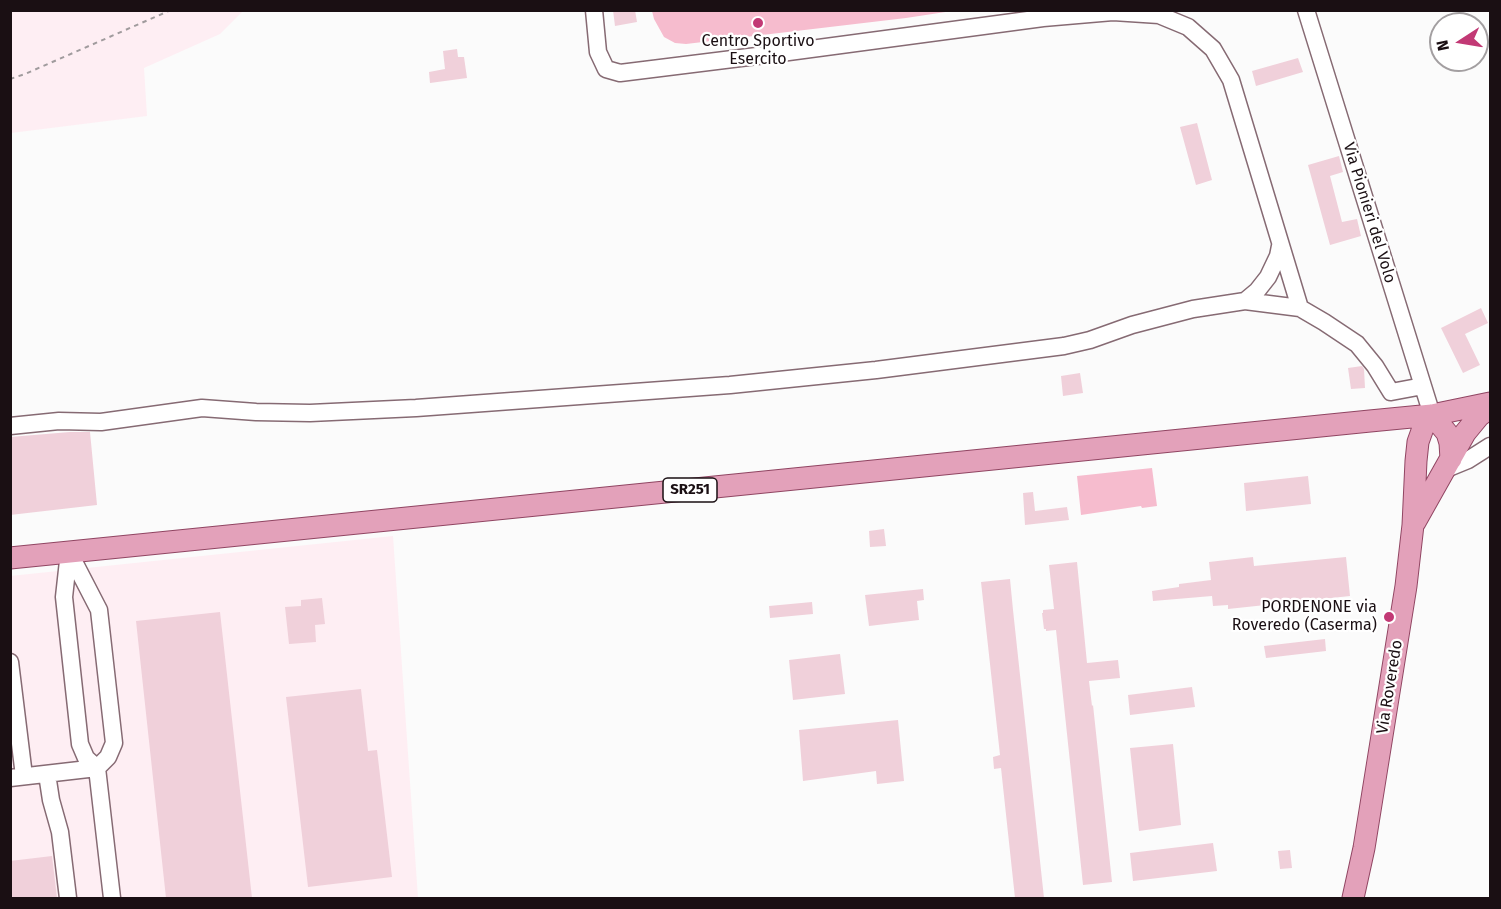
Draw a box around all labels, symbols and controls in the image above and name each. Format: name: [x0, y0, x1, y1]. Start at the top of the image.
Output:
north arrow: [1429, 12, 1489, 72]
marker: Centro Sportivo Esercito: [751, 16, 765, 30]
place label: Centro Sportivo Esercito: [702, 32, 814, 70]
text: N: [1432, 38, 1453, 53]
street label: Via Pionieri del Volo: [1338, 140, 1400, 286]
road number: SR251: [663, 478, 717, 502]
place label: PORDENONE via Roveredo (Caserma): [1232, 598, 1377, 636]
marker: PORDENONE via Roveredo (Caserma): [1382, 610, 1396, 624]
street label: Via Roveredo: [1373, 639, 1407, 735]

